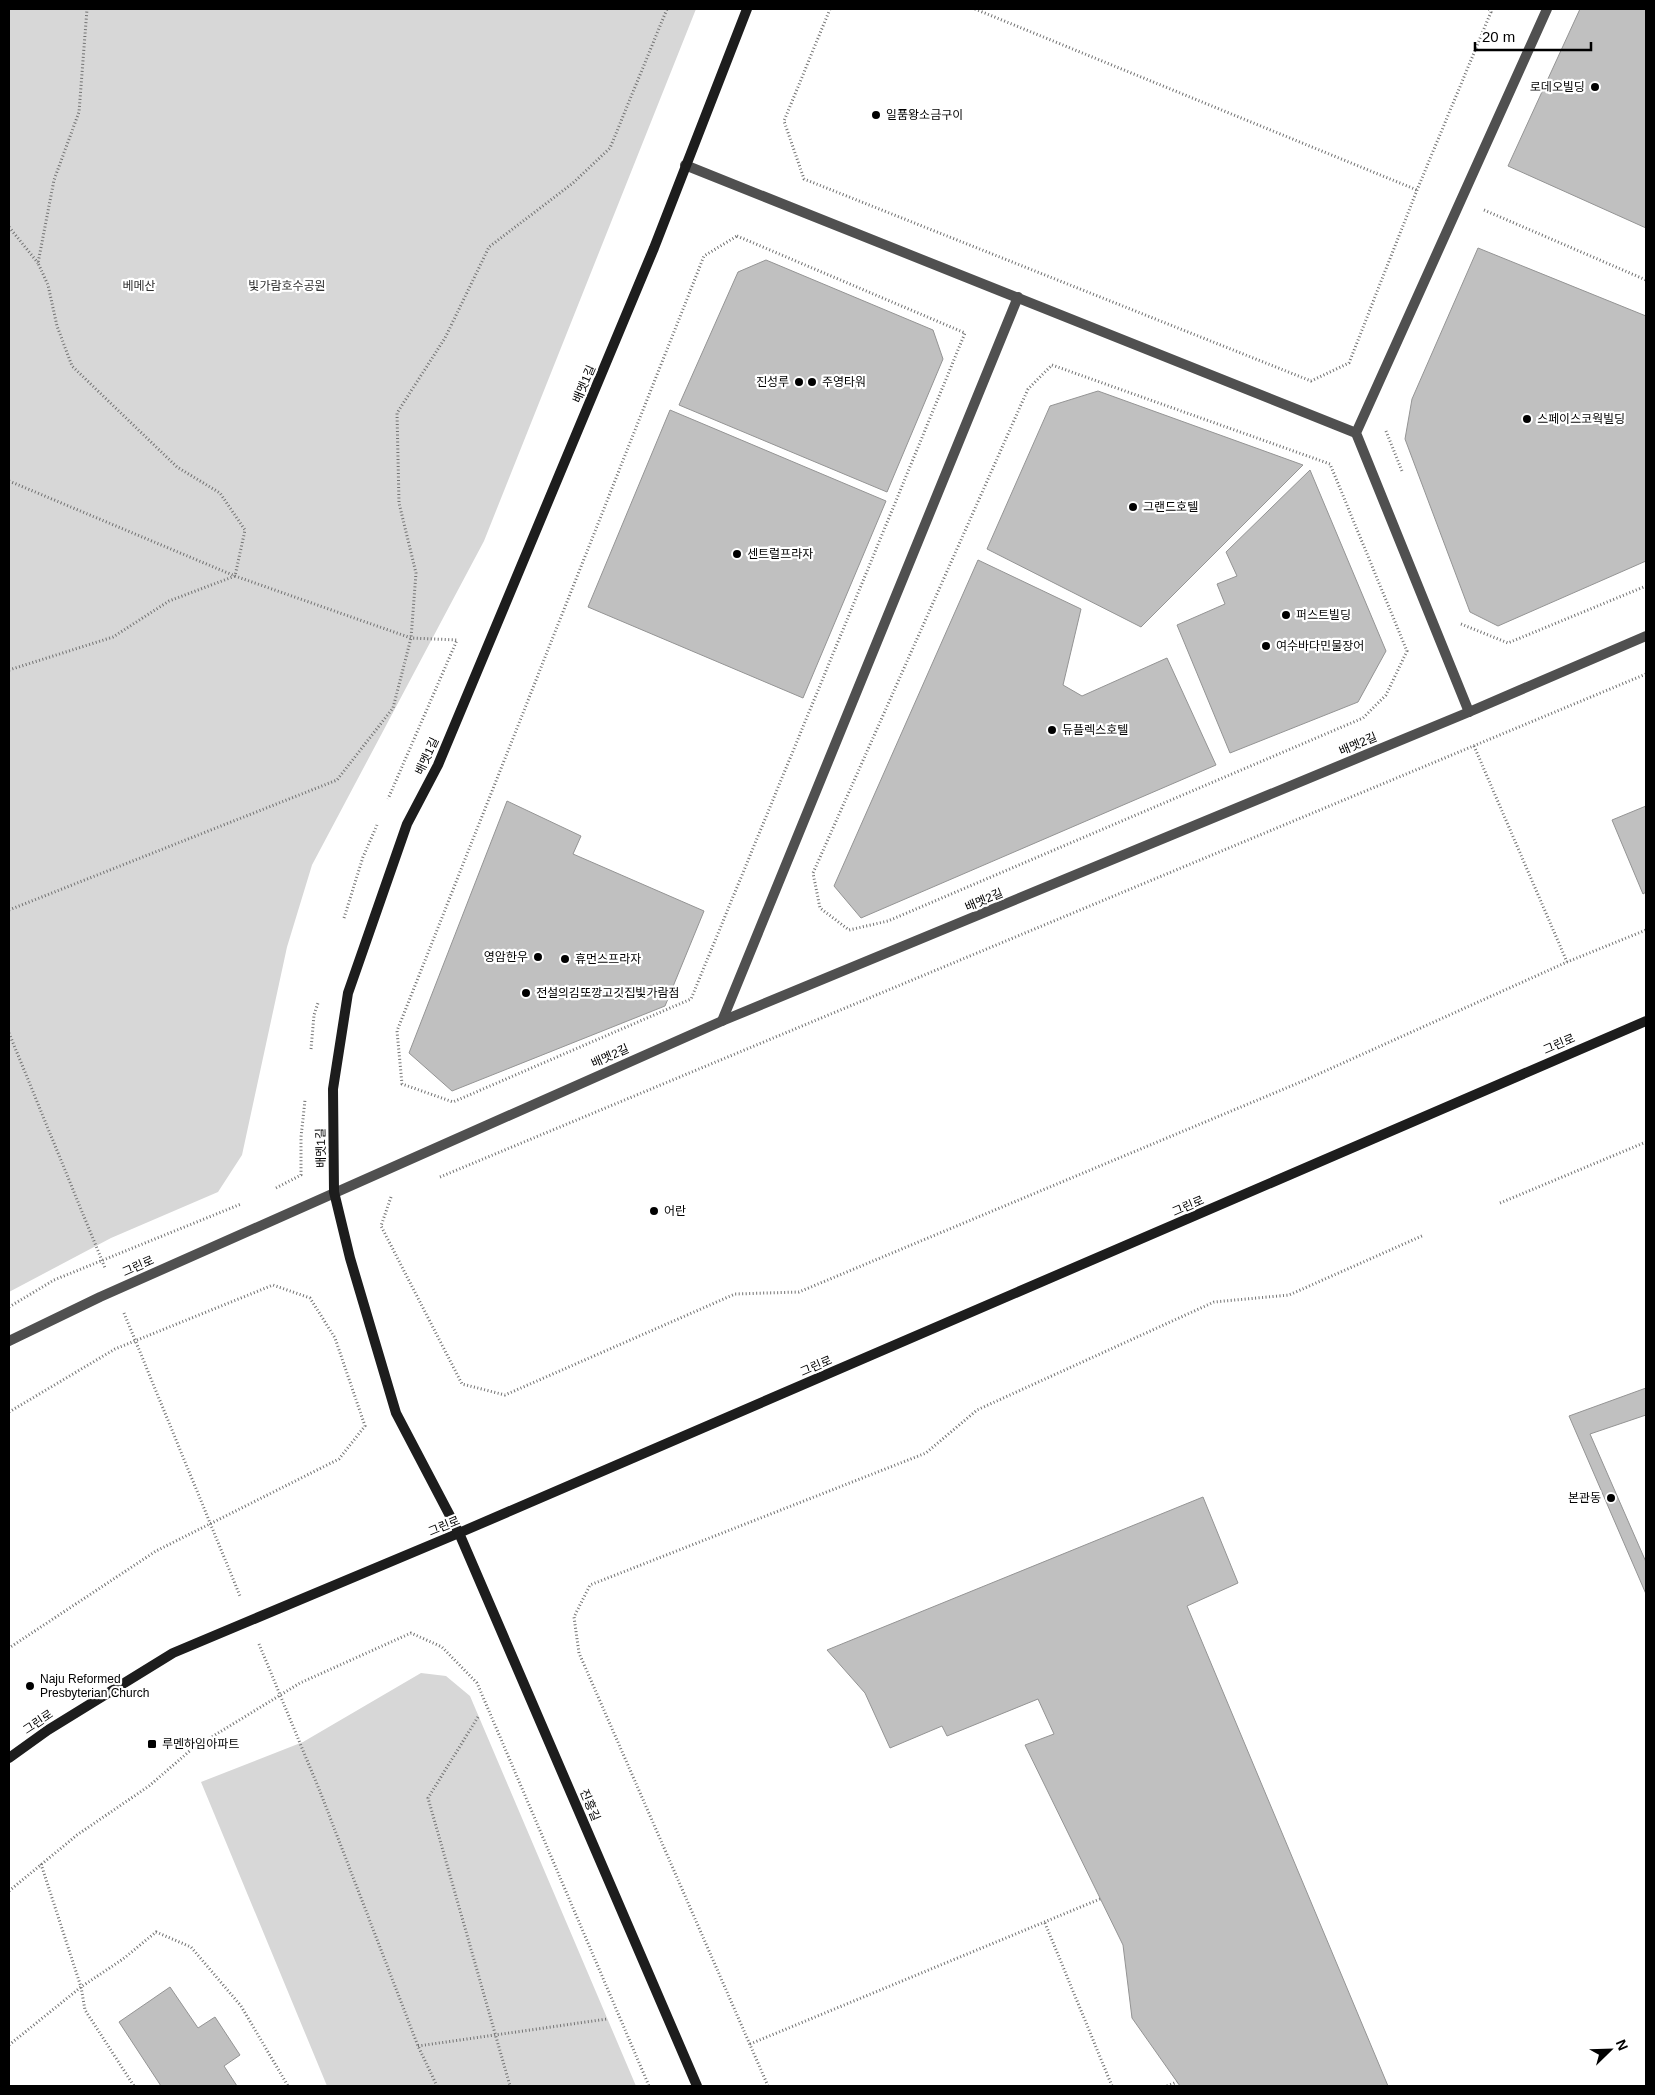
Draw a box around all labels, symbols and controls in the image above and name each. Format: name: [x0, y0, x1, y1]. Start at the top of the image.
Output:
scale bar: [1475, 20, 1591, 52]
text: 20 m: [1482, 28, 1515, 45]
place label: 로데오빌딩: [1530, 80, 1585, 94]
marker: 로데오빌딩: [1589, 81, 1601, 93]
place label: 일품왕소금구이: [886, 108, 963, 122]
marker: 일품왕소금구이: [870, 109, 882, 121]
park label: 베메산: [122, 279, 156, 293]
park label: 빛가람호수공원: [248, 279, 326, 293]
street label: 배멧1길: [570, 363, 598, 405]
place label: 진성루: [756, 375, 789, 389]
place label: 주영타워: [822, 375, 866, 389]
marker: 진성루: [793, 376, 805, 388]
marker: 주영타워: [806, 376, 818, 388]
place label: 스페이스코웍빌딩: [1537, 412, 1625, 426]
marker: 스페이스코웍빌딩: [1521, 413, 1533, 425]
place label: 그랜드호텔: [1143, 500, 1198, 514]
marker: 그랜드호텔: [1127, 501, 1139, 513]
place label: 센트럴프라자: [747, 547, 813, 561]
marker: 센트럴프라자: [731, 548, 743, 560]
place label: 퍼스트빌딩: [1296, 608, 1351, 622]
marker: 퍼스트빌딩: [1280, 609, 1292, 621]
place label: 여수바다민물장어: [1276, 639, 1364, 653]
marker: 여수바다민물장어: [1260, 640, 1272, 652]
place label: 듀플렉스호텔: [1062, 723, 1128, 737]
marker: 듀플렉스호텔: [1046, 724, 1058, 736]
street label: 배멧2길: [1337, 730, 1379, 758]
street label: 배멧1길: [412, 735, 442, 777]
street label: 배멧2길: [963, 886, 1005, 914]
place label: 영암한우: [484, 950, 528, 964]
marker: 영암한우: [532, 951, 544, 963]
place label: 휴먼스프라자: [575, 952, 641, 966]
marker: 휴먼스프라자: [559, 953, 571, 965]
place label: 전설의김또깡고깃집빛가람점: [536, 986, 680, 1000]
marker: 전설의김또깡고깃집빛가람점: [520, 987, 532, 999]
street label: 그린로: [1541, 1031, 1577, 1057]
street label: 배멧2길: [589, 1042, 631, 1070]
street label: 배멧1길: [314, 1128, 328, 1168]
street label: 그린로: [1170, 1193, 1206, 1219]
place label: 어란: [664, 1204, 686, 1218]
marker: 어란: [648, 1205, 660, 1217]
street label: 그린로: [120, 1253, 156, 1279]
street label: 그린로: [798, 1353, 834, 1379]
place label: 본관동: [1568, 1491, 1601, 1505]
marker: 본관동: [1605, 1492, 1617, 1504]
street label: 그린로: [426, 1513, 462, 1539]
place label: Naju Reformed Presbyterian Church: [40, 1672, 149, 1700]
marker: Naju Reformed Presbyterian Church: [24, 1680, 36, 1692]
street label: 그린로: [20, 1707, 56, 1737]
place label: 루멘하임아파트: [162, 1737, 239, 1751]
marker: 루멘하임아파트: [146, 1738, 158, 1750]
street label: 진흥길: [577, 1787, 603, 1823]
north arrow: [1585, 2025, 1635, 2075]
text: N: [1613, 2037, 1631, 2053]

